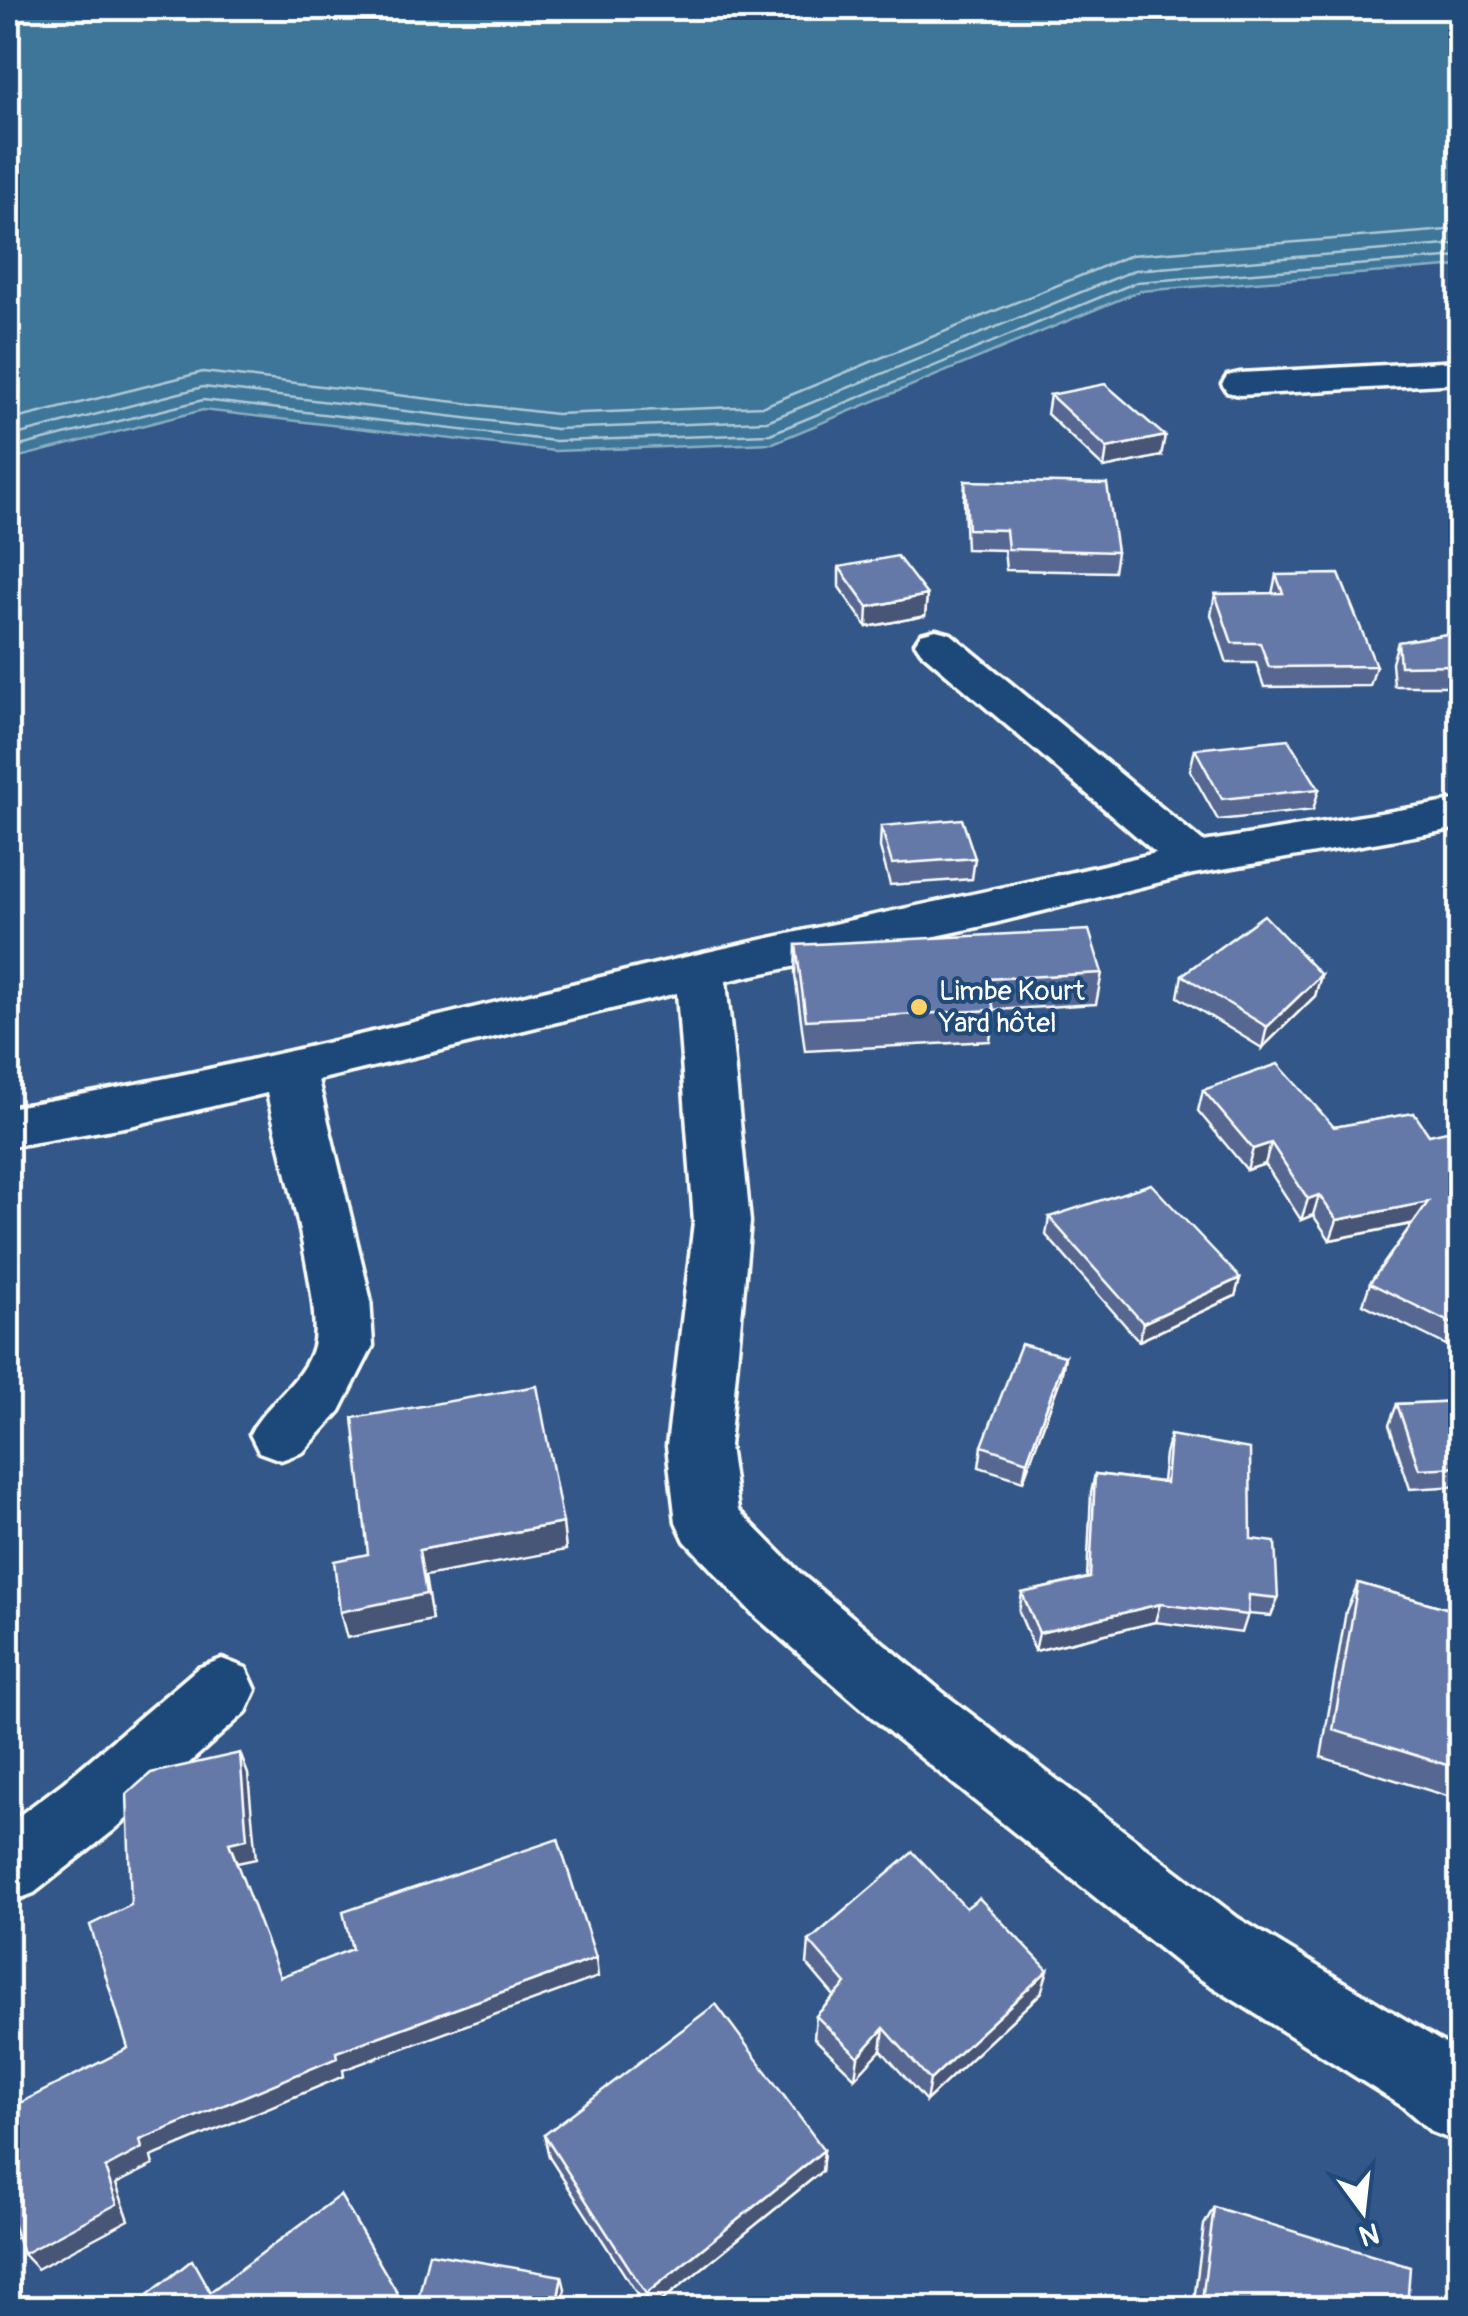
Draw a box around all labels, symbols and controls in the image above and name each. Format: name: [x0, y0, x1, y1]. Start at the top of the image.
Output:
place label: Limbe Kourt Yard hôtel: [938, 974, 1086, 1041]
marker: Limbe Kourt Yard hôtel: [908, 996, 930, 1018]
north arrow: [1313, 2161, 1413, 2261]
text: N: [1355, 2214, 1383, 2253]

